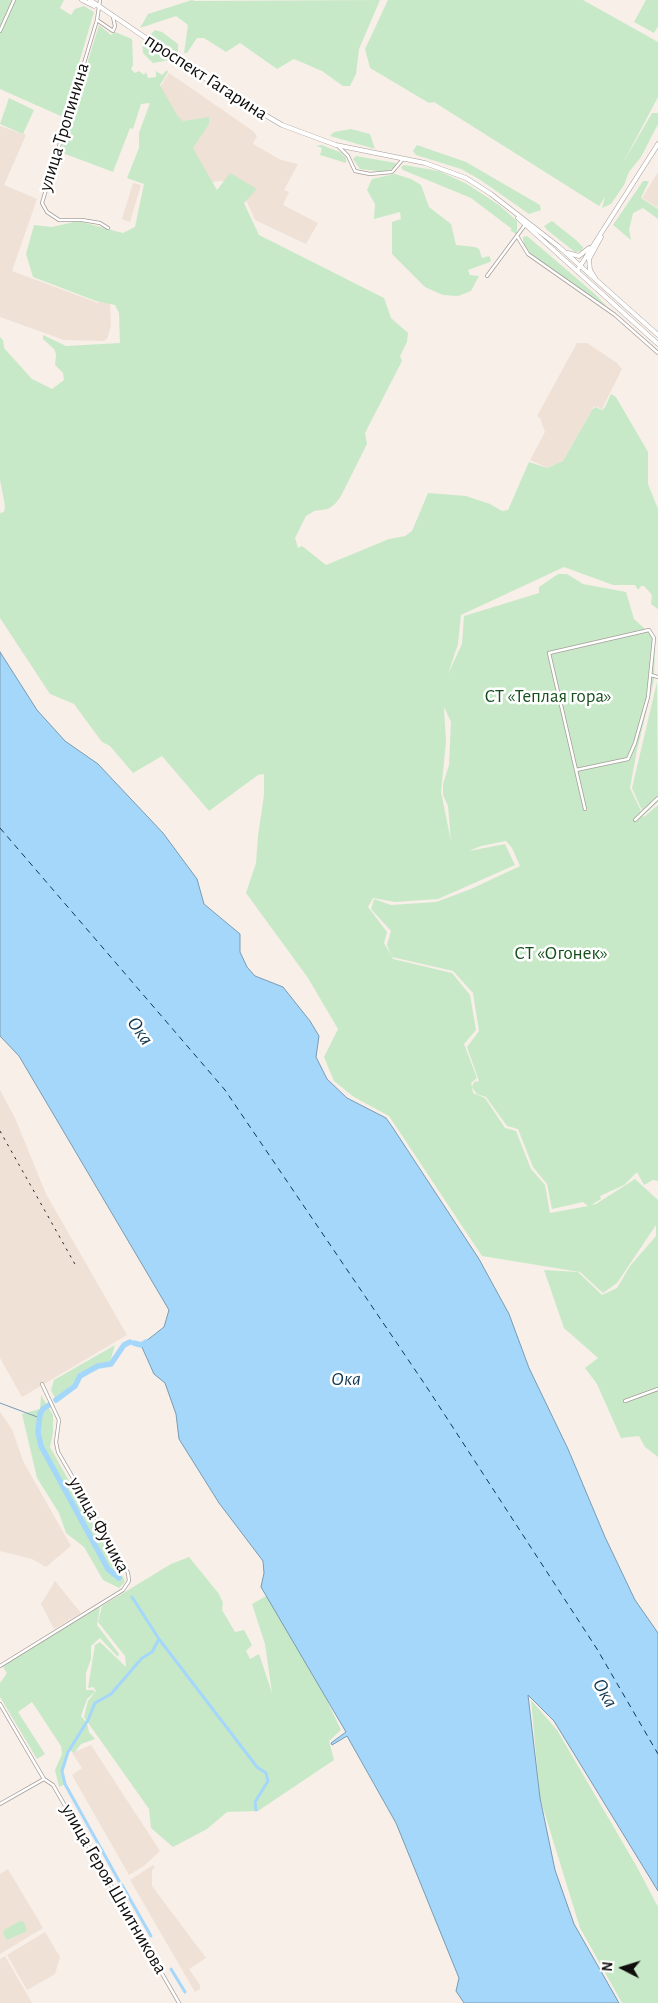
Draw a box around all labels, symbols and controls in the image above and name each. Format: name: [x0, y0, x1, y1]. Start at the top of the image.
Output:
street label: проспект Гагарина: [140, 29, 272, 125]
street label: улица Тропинина: [34, 60, 94, 194]
park label: СТ «Теплая гора»: [484, 685, 612, 707]
park label: СТ «Огонек»: [514, 942, 608, 964]
water label: Ока: [122, 1012, 158, 1050]
water label: Ока: [331, 1367, 361, 1391]
street label: улица Фучика: [63, 1473, 135, 1577]
water label: Ока: [587, 1674, 623, 1712]
street label: улица Героя Шнитникова: [56, 1800, 172, 1978]
north arrow: [598, 1943, 648, 1993]
text: N: [601, 1961, 615, 1972]

